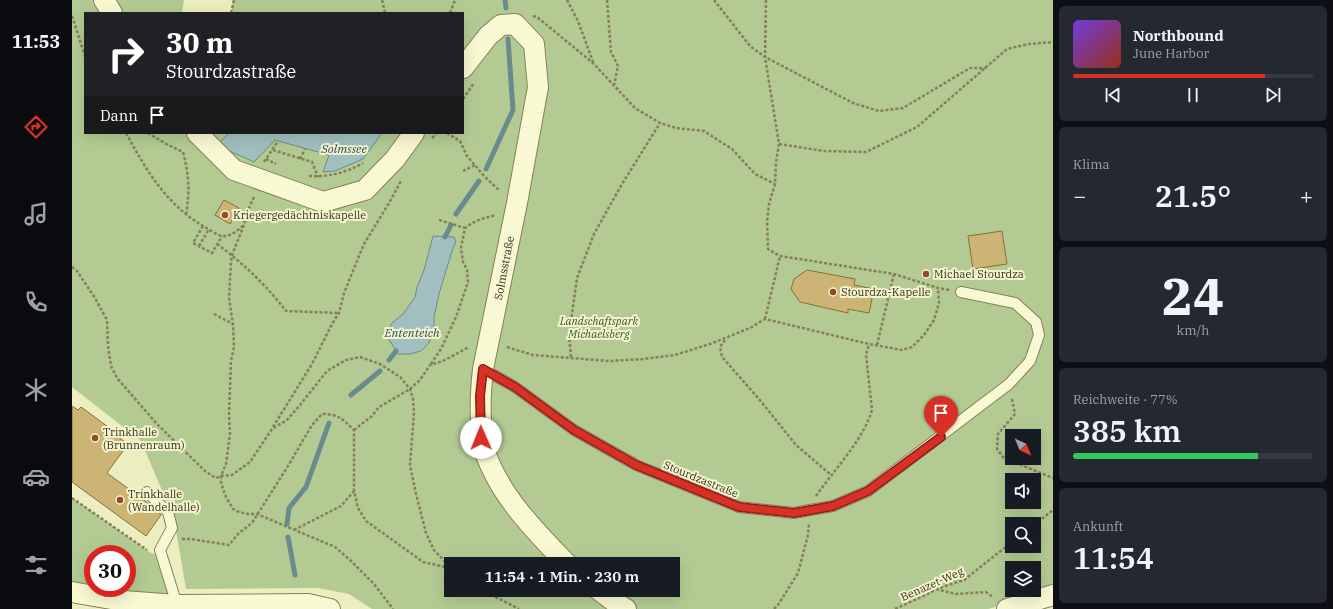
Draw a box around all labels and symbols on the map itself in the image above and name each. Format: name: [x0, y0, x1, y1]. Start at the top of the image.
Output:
water label: Solmssee: [320, 141, 367, 156]
place label: Kriegergedächtniskapelle: [233, 208, 366, 222]
marker: Kriegergedächtniskapelle: [220, 210, 230, 220]
street label: Solmsstraße: [491, 235, 517, 301]
place label: Michael Stourdza: [934, 267, 1024, 281]
marker: Michael Stourdza: [921, 269, 931, 279]
place label: Stourdza-Kapelle: [841, 285, 931, 299]
marker: Stourdza-Kapelle: [828, 287, 838, 297]
park label: Landschaftspark Michaelsberg: [559, 314, 638, 341]
water label: Ententeich: [383, 325, 440, 340]
pin: [924, 396, 958, 437]
position arrow: [460, 417, 502, 459]
place label: Trinkhalle (Brunnenraum): [103, 425, 185, 452]
north arrow: [1005, 429, 1041, 465]
marker: Trinkhalle (Brunnenraum): [90, 433, 100, 443]
street label: Stourdzastraße: [662, 458, 741, 500]
place label: Trinkhalle (Wandelhalle): [128, 487, 200, 514]
marker: Trinkhalle (Wandelhalle): [115, 495, 125, 505]
speed limit sign: 30: [84, 545, 136, 597]
street label: Benazet-Weg: [898, 564, 966, 604]

